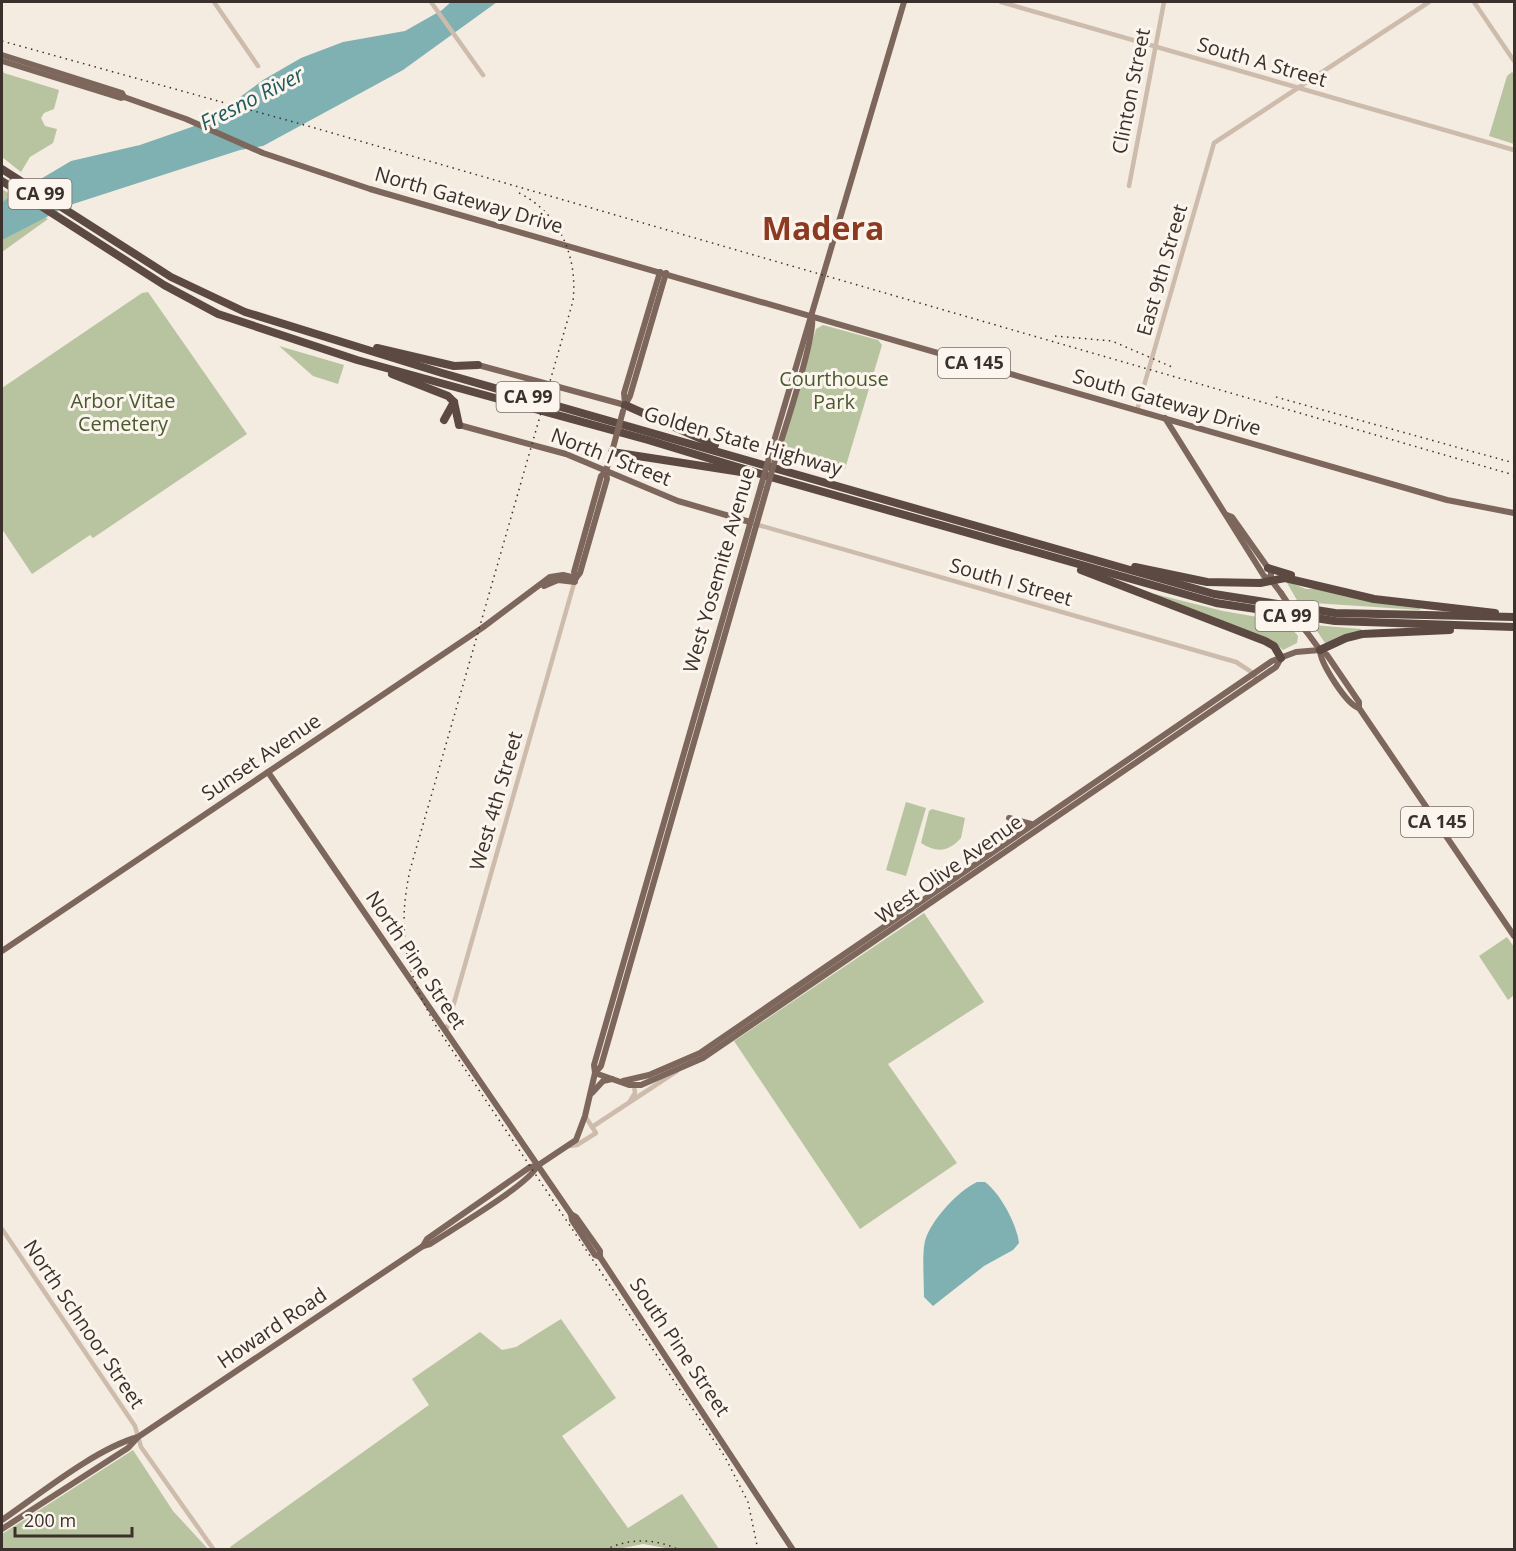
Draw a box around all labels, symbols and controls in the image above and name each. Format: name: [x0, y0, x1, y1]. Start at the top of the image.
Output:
street label: Clinton Street: [1105, 26, 1156, 156]
street label: South A Street: [1194, 30, 1330, 93]
water label: Fresno River: [195, 60, 309, 136]
street label: North Gateway Drive: [372, 160, 566, 239]
road number: CA 99: [9, 179, 72, 209]
street label: East 9th Street: [1130, 201, 1193, 339]
district label: Madera: [762, 206, 884, 249]
road number: CA 145: [938, 348, 1010, 378]
street label: South Gateway Drive: [1070, 362, 1264, 441]
park label: Courthouse Park: [779, 365, 889, 415]
road number: CA 99: [496, 382, 560, 412]
park label: Arbor Vitae Cemetery: [71, 387, 175, 437]
street label: Golden State Highway: [641, 399, 846, 482]
street label: North I Street: [547, 421, 675, 492]
street label: West Yosemite Avenue: [676, 464, 761, 676]
street label: South I Street: [947, 551, 1076, 612]
road number: CA 99: [1256, 601, 1318, 631]
street label: Sunset Avenue: [196, 707, 326, 806]
street label: West 4th Street: [463, 728, 528, 874]
road number: CA 145: [1401, 807, 1473, 837]
street label: West Olive Avenue: [870, 808, 1027, 929]
street label: North Pine Street: [360, 885, 473, 1034]
street label: North Schnoor Street: [18, 1234, 151, 1413]
street label: South Pine Street: [624, 1272, 737, 1421]
street label: Howard Road: [212, 1281, 332, 1374]
scale bar: [15, 1500, 132, 1538]
text: 200 m: [24, 1508, 76, 1532]

